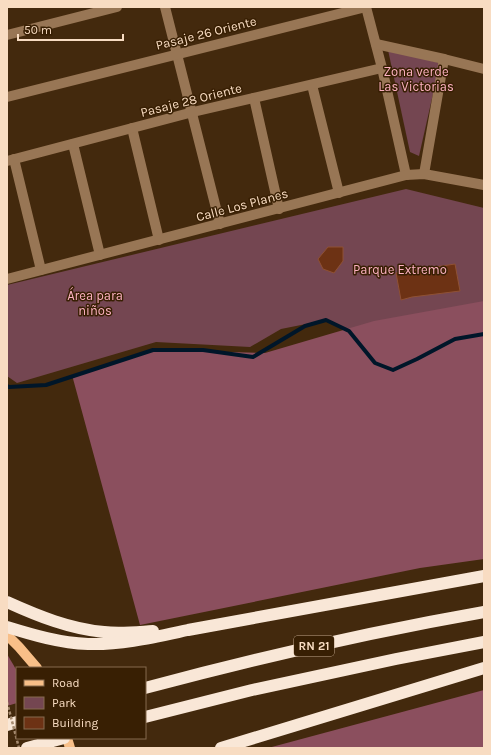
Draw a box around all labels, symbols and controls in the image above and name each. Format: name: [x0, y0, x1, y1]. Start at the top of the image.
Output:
street label: Pasaje 26 Oriente: [154, 13, 258, 53]
scale bar: [18, 16, 123, 42]
text: 50 m: [24, 23, 52, 37]
park label: Zona verde Las Victorias: [378, 64, 454, 94]
street label: Pasaje 28 Oriente: [139, 80, 244, 120]
street label: Calle Los Planes: [194, 185, 290, 224]
park label: Parque Extremo: [353, 262, 447, 278]
park label: Área para niños: [67, 286, 123, 318]
road number: RN 21: [294, 636, 334, 656]
legend: [16, 667, 146, 739]
text: Road: [52, 676, 80, 690]
text: Park: [52, 696, 77, 710]
text: Building: [52, 716, 99, 730]

